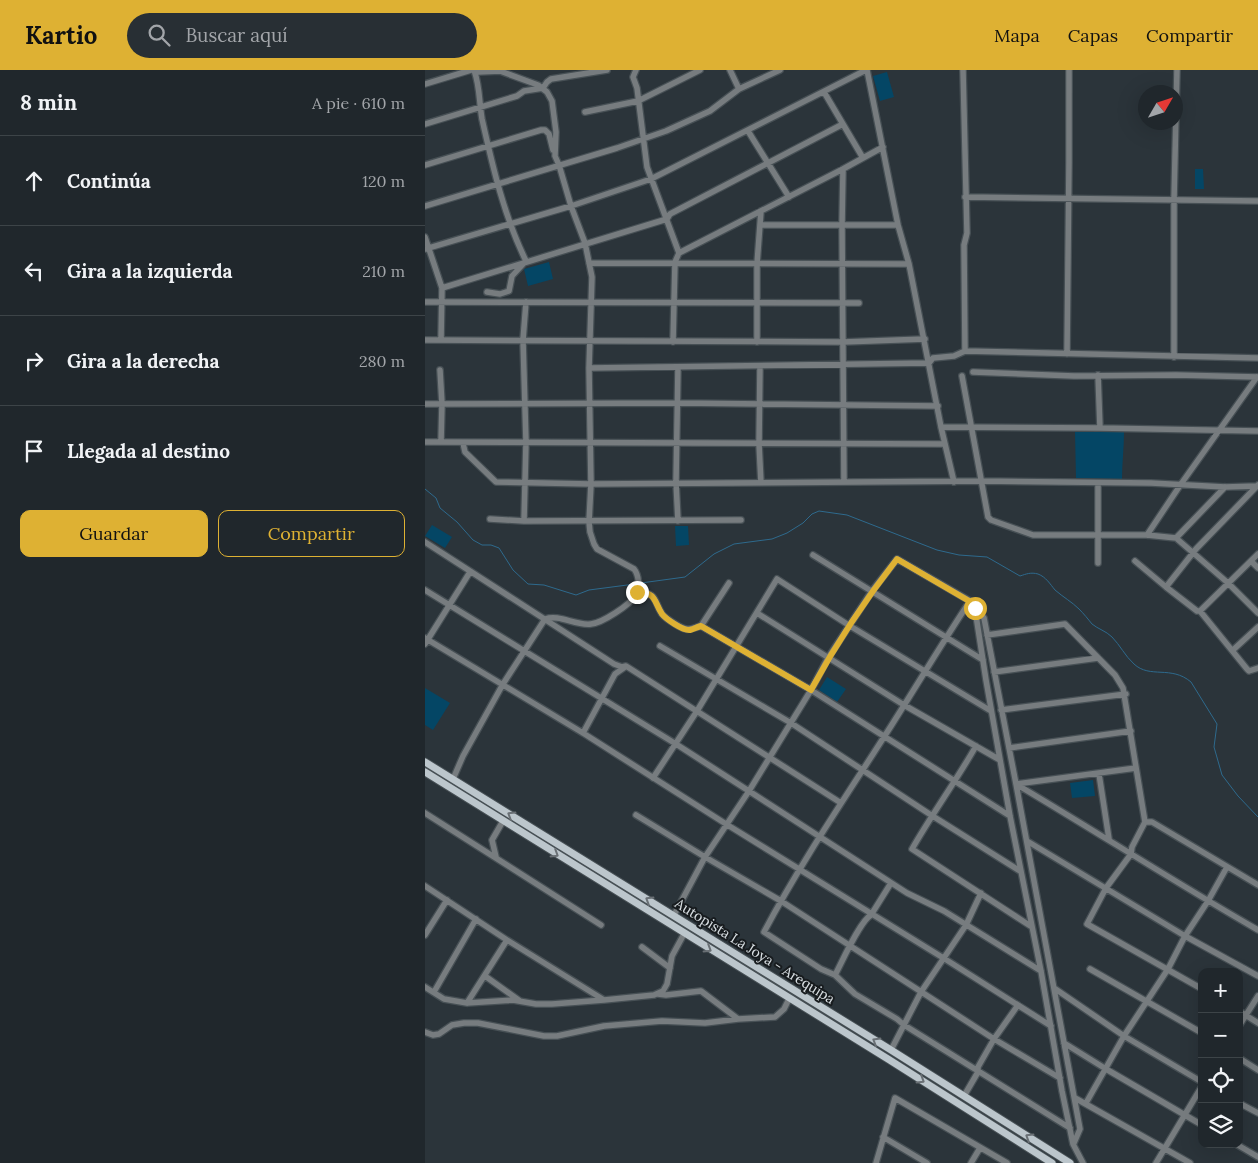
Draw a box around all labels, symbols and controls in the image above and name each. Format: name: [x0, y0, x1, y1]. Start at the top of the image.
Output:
search box: [127, 13, 477, 58]
text: Kartio: [25, 20, 97, 51]
icon: search: [145, 21, 173, 49]
text: Buscar aquí: [185, 23, 288, 47]
text: Mapa: [994, 24, 1040, 47]
text: Capas: [1068, 24, 1118, 47]
text: Compartir: [1146, 24, 1233, 47]
north arrow: [1138, 85, 1183, 130]
text: 8 min: [20, 89, 77, 116]
text: A pie · 610 m: [312, 93, 405, 113]
icon: ahead: [20, 167, 48, 195]
text: Continúa: [67, 169, 151, 193]
text: 120 m: [362, 171, 405, 191]
icon: left: [20, 257, 48, 285]
text: Gira a la izquierda: [67, 259, 233, 283]
text: 210 m: [362, 261, 405, 281]
icon: right: [20, 347, 48, 375]
text: Gira a la derecha: [67, 349, 220, 373]
text: 280 m: [359, 351, 405, 371]
icon: arrive: [20, 437, 48, 465]
text: Llegada al destino: [67, 439, 230, 463]
button: Guardar: [20, 510, 208, 557]
button: Compartir: [218, 510, 405, 557]
route end: [626, 581, 649, 604]
route start: [964, 597, 987, 620]
one-way arrow: [507, 811, 516, 821]
one-way arrow: [550, 847, 559, 857]
street label: Autopista La Joya - Arequipa: [671, 894, 838, 1008]
one-way arrow: [646, 897, 655, 906]
one-way arrow: [703, 942, 712, 952]
map controls: [1198, 968, 1243, 1148]
button: +: [1198, 968, 1243, 1013]
button: −: [1198, 1013, 1243, 1058]
one-way arrow: [873, 1038, 882, 1048]
button: locate: [1198, 1058, 1243, 1103]
one-way arrow: [915, 1074, 925, 1083]
button: layers: [1198, 1103, 1243, 1148]
one-way arrow: [1025, 1134, 1034, 1144]

